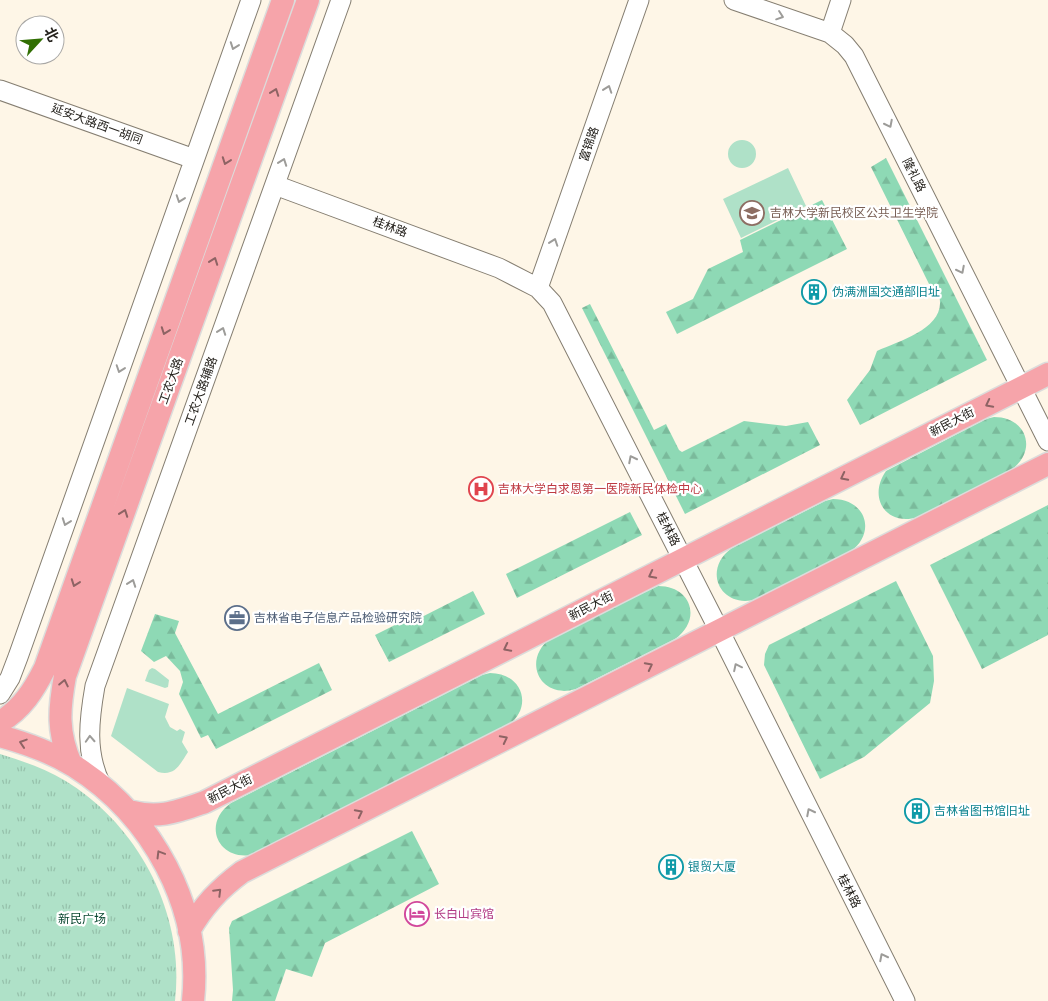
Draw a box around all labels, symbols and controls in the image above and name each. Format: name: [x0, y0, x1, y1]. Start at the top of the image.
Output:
one-way arrow: [776, 10, 784, 20]
north arrow: [15, 15, 65, 65]
text: 北: [41, 25, 62, 45]
one-way arrow: [230, 41, 240, 50]
one-way arrow: [602, 85, 612, 94]
one-way arrow: [269, 88, 279, 97]
street label: 延安大路西一胡同: [49, 101, 145, 147]
one-way arrow: [882, 119, 893, 128]
street label: 富锦路: [577, 125, 601, 163]
street label: 隆礼路: [900, 156, 928, 194]
one-way arrow: [222, 157, 232, 165]
one-way arrow: [277, 158, 287, 167]
one-way arrow: [176, 194, 186, 203]
school or university icon: 吉林大学新民校区公共卫生学院: [739, 200, 765, 226]
place label: 吉林大学新民校区公共卫生学院: [770, 206, 938, 220]
street label: 桂林路: [371, 214, 409, 240]
one-way arrow: [548, 239, 558, 247]
one-way arrow: [208, 257, 218, 266]
one-way arrow: [955, 264, 965, 273]
building icon: 伪满洲国交通部旧址: [801, 279, 827, 305]
place label: 伪满洲国交通部旧址: [832, 285, 940, 299]
one-way arrow: [161, 326, 171, 335]
one-way arrow: [216, 328, 226, 336]
street label: 工农大路辅路: [182, 355, 220, 427]
street label: 工农大路: [156, 356, 186, 406]
one-way arrow: [116, 364, 126, 373]
one-way arrow: [985, 398, 994, 408]
street label: 新民大街: [927, 405, 977, 439]
one-way arrow: [628, 456, 638, 465]
one-way arrow: [840, 471, 849, 481]
hospital icon: 吉林大学白求恩第一医院新民体检中心: [468, 476, 494, 502]
place label: 吉林大学白求恩第一医院新民体检中心: [498, 482, 702, 496]
one-way arrow: [118, 509, 128, 518]
street label: 桂林路: [654, 510, 682, 548]
one-way arrow: [62, 517, 72, 526]
one-way arrow: [649, 569, 658, 579]
one-way arrow: [71, 578, 81, 587]
one-way arrow: [126, 579, 136, 588]
street label: 新民大街: [566, 589, 616, 623]
office icon: 吉林省电子信息产品检验研究院: [224, 605, 250, 631]
place label: 吉林省电子信息产品检验研究院: [254, 611, 422, 625]
one-way arrow: [504, 642, 513, 652]
one-way arrow: [644, 662, 653, 672]
one-way arrow: [733, 663, 743, 672]
one-way arrow: [58, 678, 69, 687]
one-way arrow: [84, 734, 95, 742]
one-way arrow: [499, 735, 508, 745]
one-way arrow: [19, 739, 28, 749]
street label: 新民大街: [205, 772, 255, 806]
building icon: 吉林省图书馆旧址: [904, 798, 930, 824]
place label: 吉林省图书馆旧址: [934, 804, 1030, 818]
one-way arrow: [354, 809, 363, 819]
one-way arrow: [806, 809, 816, 818]
one-way arrow: [156, 850, 166, 859]
building icon: 银贸大厦: [658, 854, 684, 880]
place label: 银贸大厦: [688, 860, 736, 874]
street label: 桂林路: [835, 872, 863, 910]
one-way arrow: [212, 889, 221, 898]
hotel icon: 长白山宾馆: [404, 901, 430, 927]
place label: 长白山宾馆: [434, 907, 494, 921]
park label: 新民广场: [58, 912, 106, 926]
one-way arrow: [879, 954, 889, 963]

